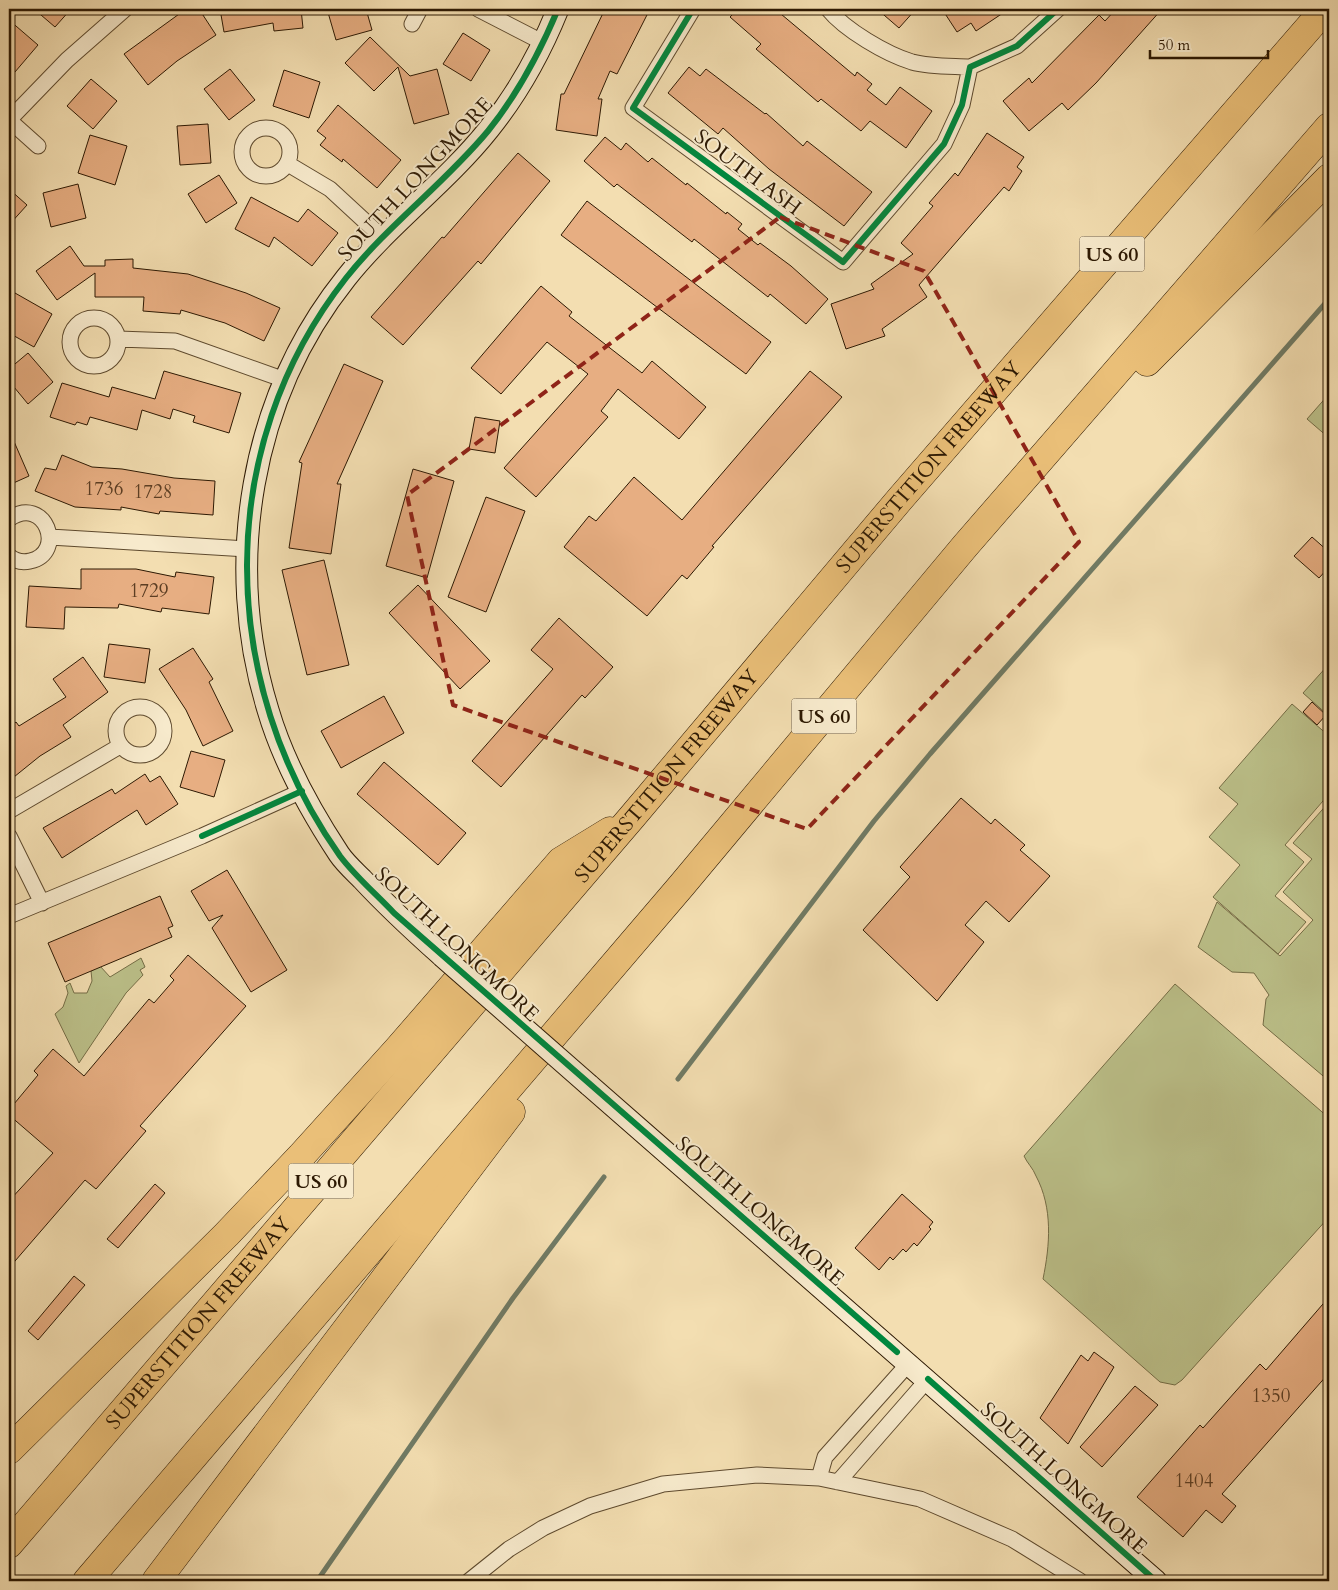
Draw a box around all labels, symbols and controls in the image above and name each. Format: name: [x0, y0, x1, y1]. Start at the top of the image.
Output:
scale bar: [1150, 28, 1268, 60]
text: 50 m: [1158, 35, 1190, 55]
street label: SOUTH LONGMORE: [331, 91, 499, 268]
street label: SOUTH ASH: [688, 122, 807, 222]
road number: US 60: [1080, 236, 1144, 272]
street label: SUPERSTITION FREEWAY: [829, 355, 1028, 580]
house number: 1736: [85, 476, 123, 502]
house number: 1728: [134, 479, 172, 505]
house number: 1729: [130, 578, 169, 604]
street label: SUPERSTITION FREEWAY: [568, 663, 766, 889]
road number: US 60: [792, 698, 856, 734]
street label: SOUTH LONGMORE: [368, 860, 545, 1028]
street label: SOUTH LONGMORE: [669, 1130, 850, 1293]
road number: US 60: [288, 1164, 354, 1198]
street label: SUPERSTITION FREEWAY: [99, 1211, 298, 1436]
house number: 1350: [1252, 1383, 1291, 1409]
street label: SOUTH LONGMORE: [974, 1396, 1153, 1561]
house number: 1404: [1175, 1468, 1214, 1494]

